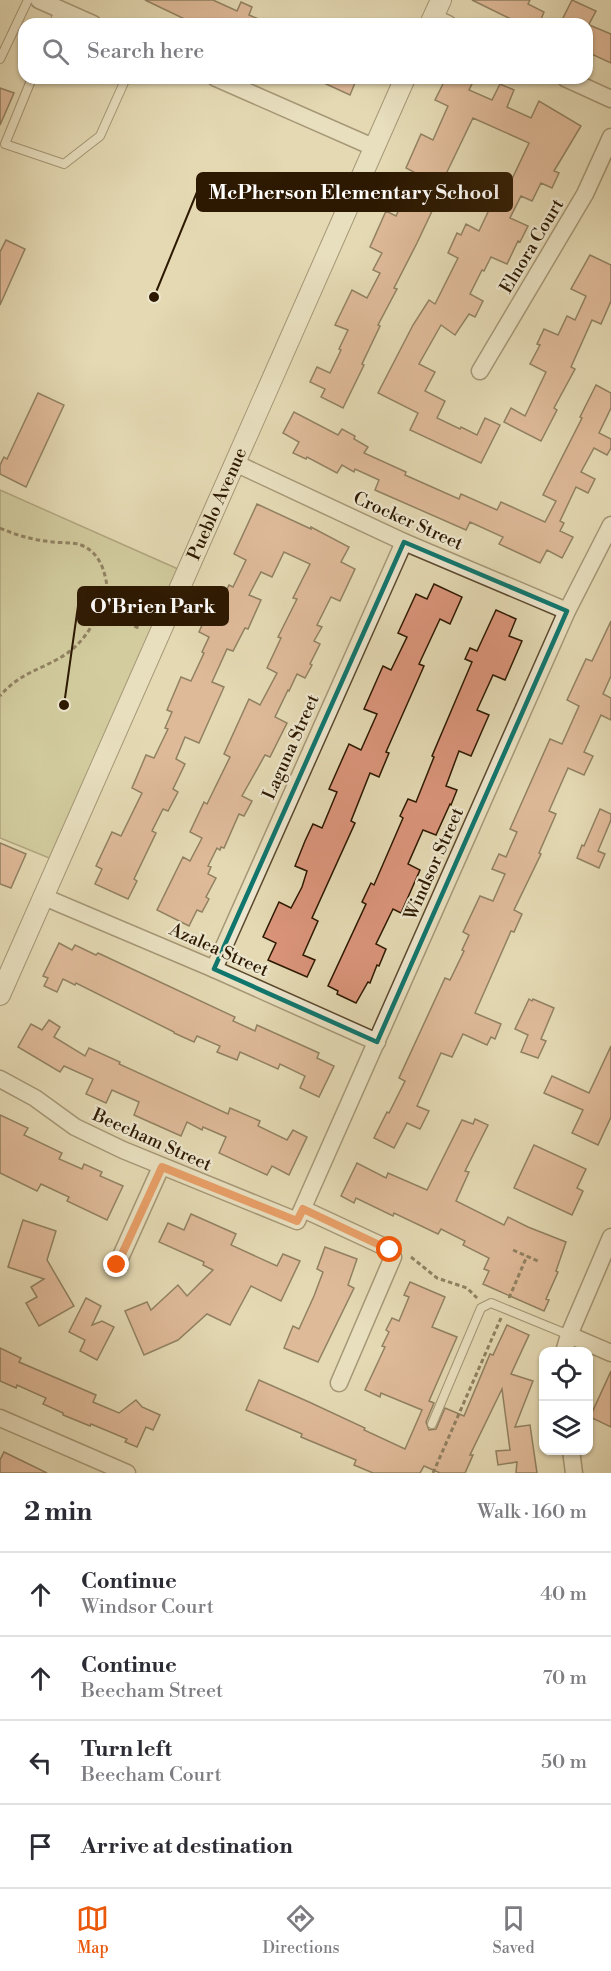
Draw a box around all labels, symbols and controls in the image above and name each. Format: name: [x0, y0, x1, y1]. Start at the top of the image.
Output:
search box: [18, 18, 593, 84]
icon: search: [39, 35, 72, 68]
text: Search here: [87, 38, 204, 65]
callout: McPherson Elementary School: [197, 173, 512, 211]
text: McPherson Elementary School: [208, 181, 500, 206]
street label: Elnora Court: [495, 194, 570, 298]
street label: Pueblo Avenue: [182, 444, 252, 564]
street label: Crocker Street: [349, 487, 467, 556]
callout: O'Brien Park: [78, 587, 228, 625]
text: O'Brien Park: [90, 595, 216, 620]
street label: Laguna Street: [258, 690, 325, 803]
street label: Windsor Street: [398, 804, 469, 925]
street label: Azalea Street: [165, 917, 273, 982]
street label: Beecham Street: [88, 1103, 216, 1177]
route start: [376, 1236, 402, 1262]
route end: [103, 1251, 129, 1277]
map controls: [539, 1347, 593, 1455]
button: locate: [539, 1347, 593, 1401]
button: layers: [539, 1401, 593, 1455]
text: 2 min: [24, 1496, 92, 1528]
text: Walk · 160 m: [477, 1500, 587, 1525]
text: Continue: [81, 1568, 177, 1595]
icon: ahead: [24, 1578, 57, 1611]
text: 40 m: [540, 1582, 587, 1607]
text: Windsor Court: [81, 1595, 214, 1620]
text: Continue: [81, 1652, 177, 1679]
icon: ahead: [24, 1662, 57, 1695]
text: 70 m: [543, 1666, 587, 1691]
text: Beecham Street: [81, 1679, 223, 1704]
text: Turn left: [81, 1736, 172, 1763]
icon: left: [24, 1746, 57, 1779]
text: 50 m: [541, 1750, 587, 1775]
text: Beecham Court: [81, 1763, 222, 1788]
icon: arrive: [24, 1830, 57, 1863]
text: Arrive at destination: [81, 1833, 293, 1860]
tab: Map: [76, 1902, 109, 1958]
tab: Directions: [262, 1902, 340, 1958]
tab: Saved: [492, 1902, 535, 1958]

